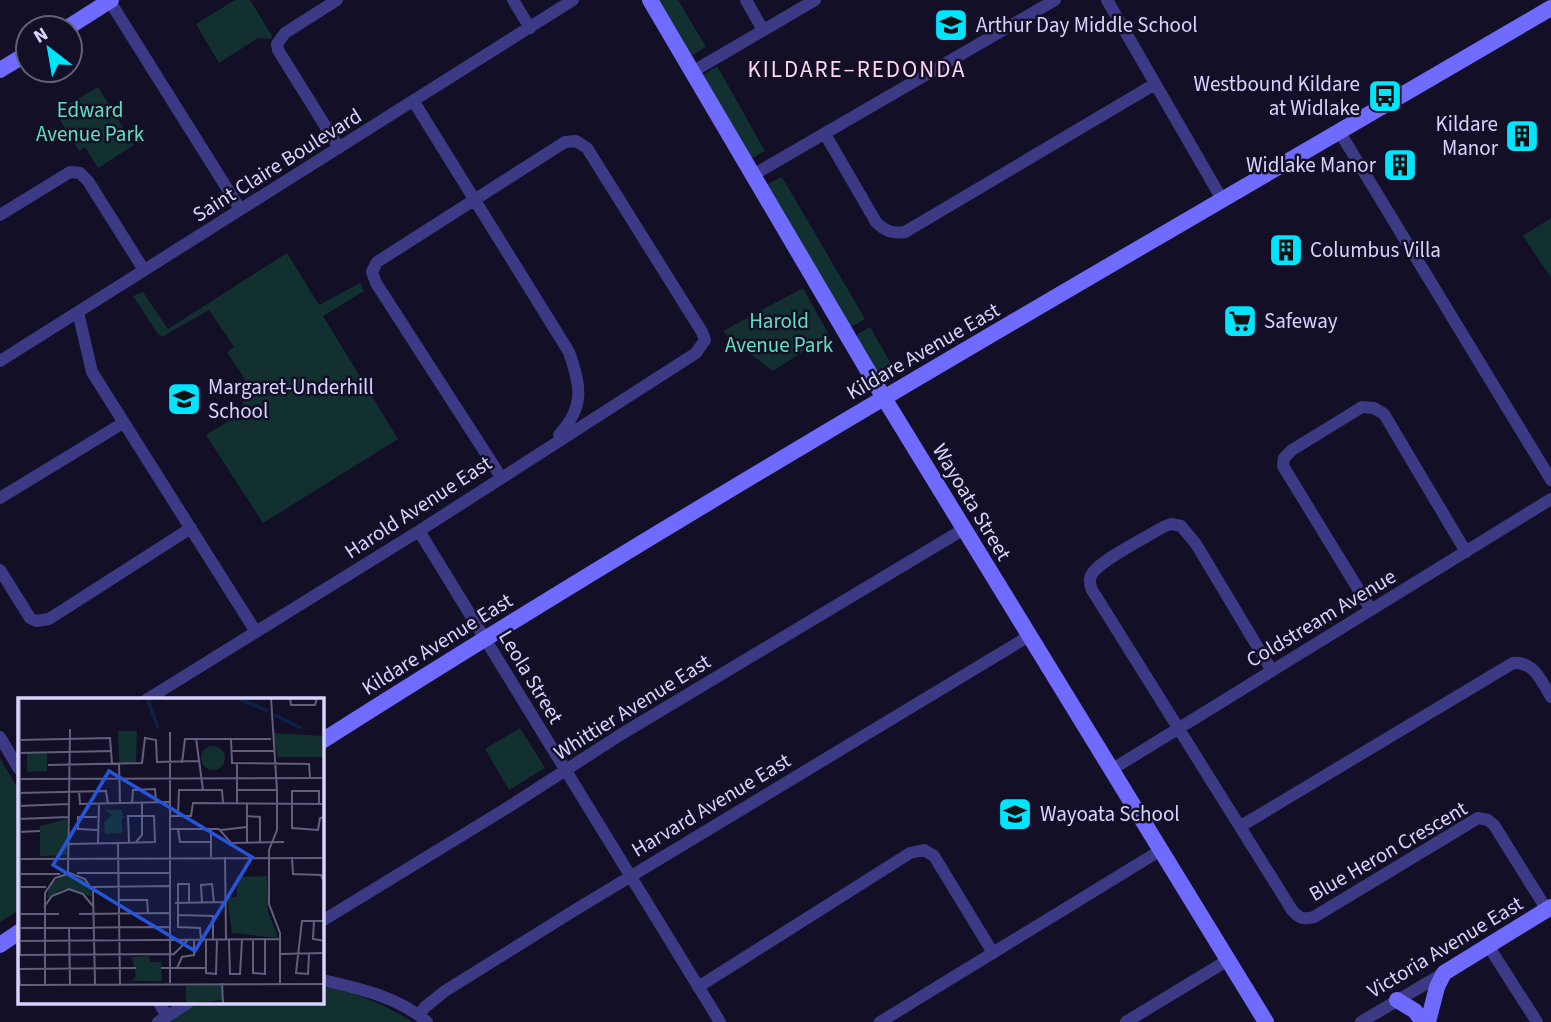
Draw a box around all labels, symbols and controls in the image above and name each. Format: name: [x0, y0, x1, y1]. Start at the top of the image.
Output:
school or university icon: Arthur Day Middle School: [932, 6, 970, 44]
place label: Arthur Day Middle School: [976, 10, 1198, 40]
north arrow: [14, 14, 84, 84]
text: N: [29, 21, 53, 51]
district label: KILDARE–REDONDA: [747, 53, 967, 86]
place label: Westbound Kildare at Widlake: [1193, 69, 1360, 123]
bus stop icon: Westbound Kildare at Widlake: [1366, 77, 1404, 115]
park label: Edward Avenue Park: [36, 95, 145, 149]
street label: Saint Claire Boulevard: [187, 101, 367, 229]
place label: Kildare Manor: [1436, 109, 1499, 163]
building icon: Kildare Manor: [1503, 117, 1541, 155]
building icon: Widlake Manor: [1381, 146, 1419, 184]
place label: Widlake Manor: [1246, 150, 1377, 180]
building icon: Columbus Villa: [1267, 231, 1305, 269]
place label: Columbus Villa: [1310, 235, 1441, 265]
street label: Kildare Avenue East: [841, 295, 1005, 407]
supermarket icon: Safeway: [1221, 302, 1259, 340]
park label: Harold Avenue Park: [725, 306, 834, 360]
place label: Safeway: [1264, 306, 1338, 336]
place label: Margaret-Underhill School: [208, 372, 374, 426]
school or university icon: Margaret-Underhill School: [165, 380, 203, 418]
street label: Wayoata Street: [925, 438, 1019, 566]
street label: Harold Avenue East: [339, 448, 497, 566]
street label: Coldstream Avenue: [1240, 561, 1402, 675]
street label: Kildare Avenue East: [356, 586, 518, 702]
street label: Leola Street: [491, 624, 571, 730]
street label: Whittier Avenue East: [548, 647, 716, 767]
inset map: [18, 698, 324, 1004]
street label: Harvard Avenue East: [626, 746, 796, 864]
street label: Blue Heron Crescent: [1303, 793, 1473, 909]
school or university icon: Wayoata School: [996, 795, 1034, 833]
place label: Wayoata School: [1040, 799, 1180, 829]
street label: Victoria Avenue East: [1361, 889, 1529, 1005]

